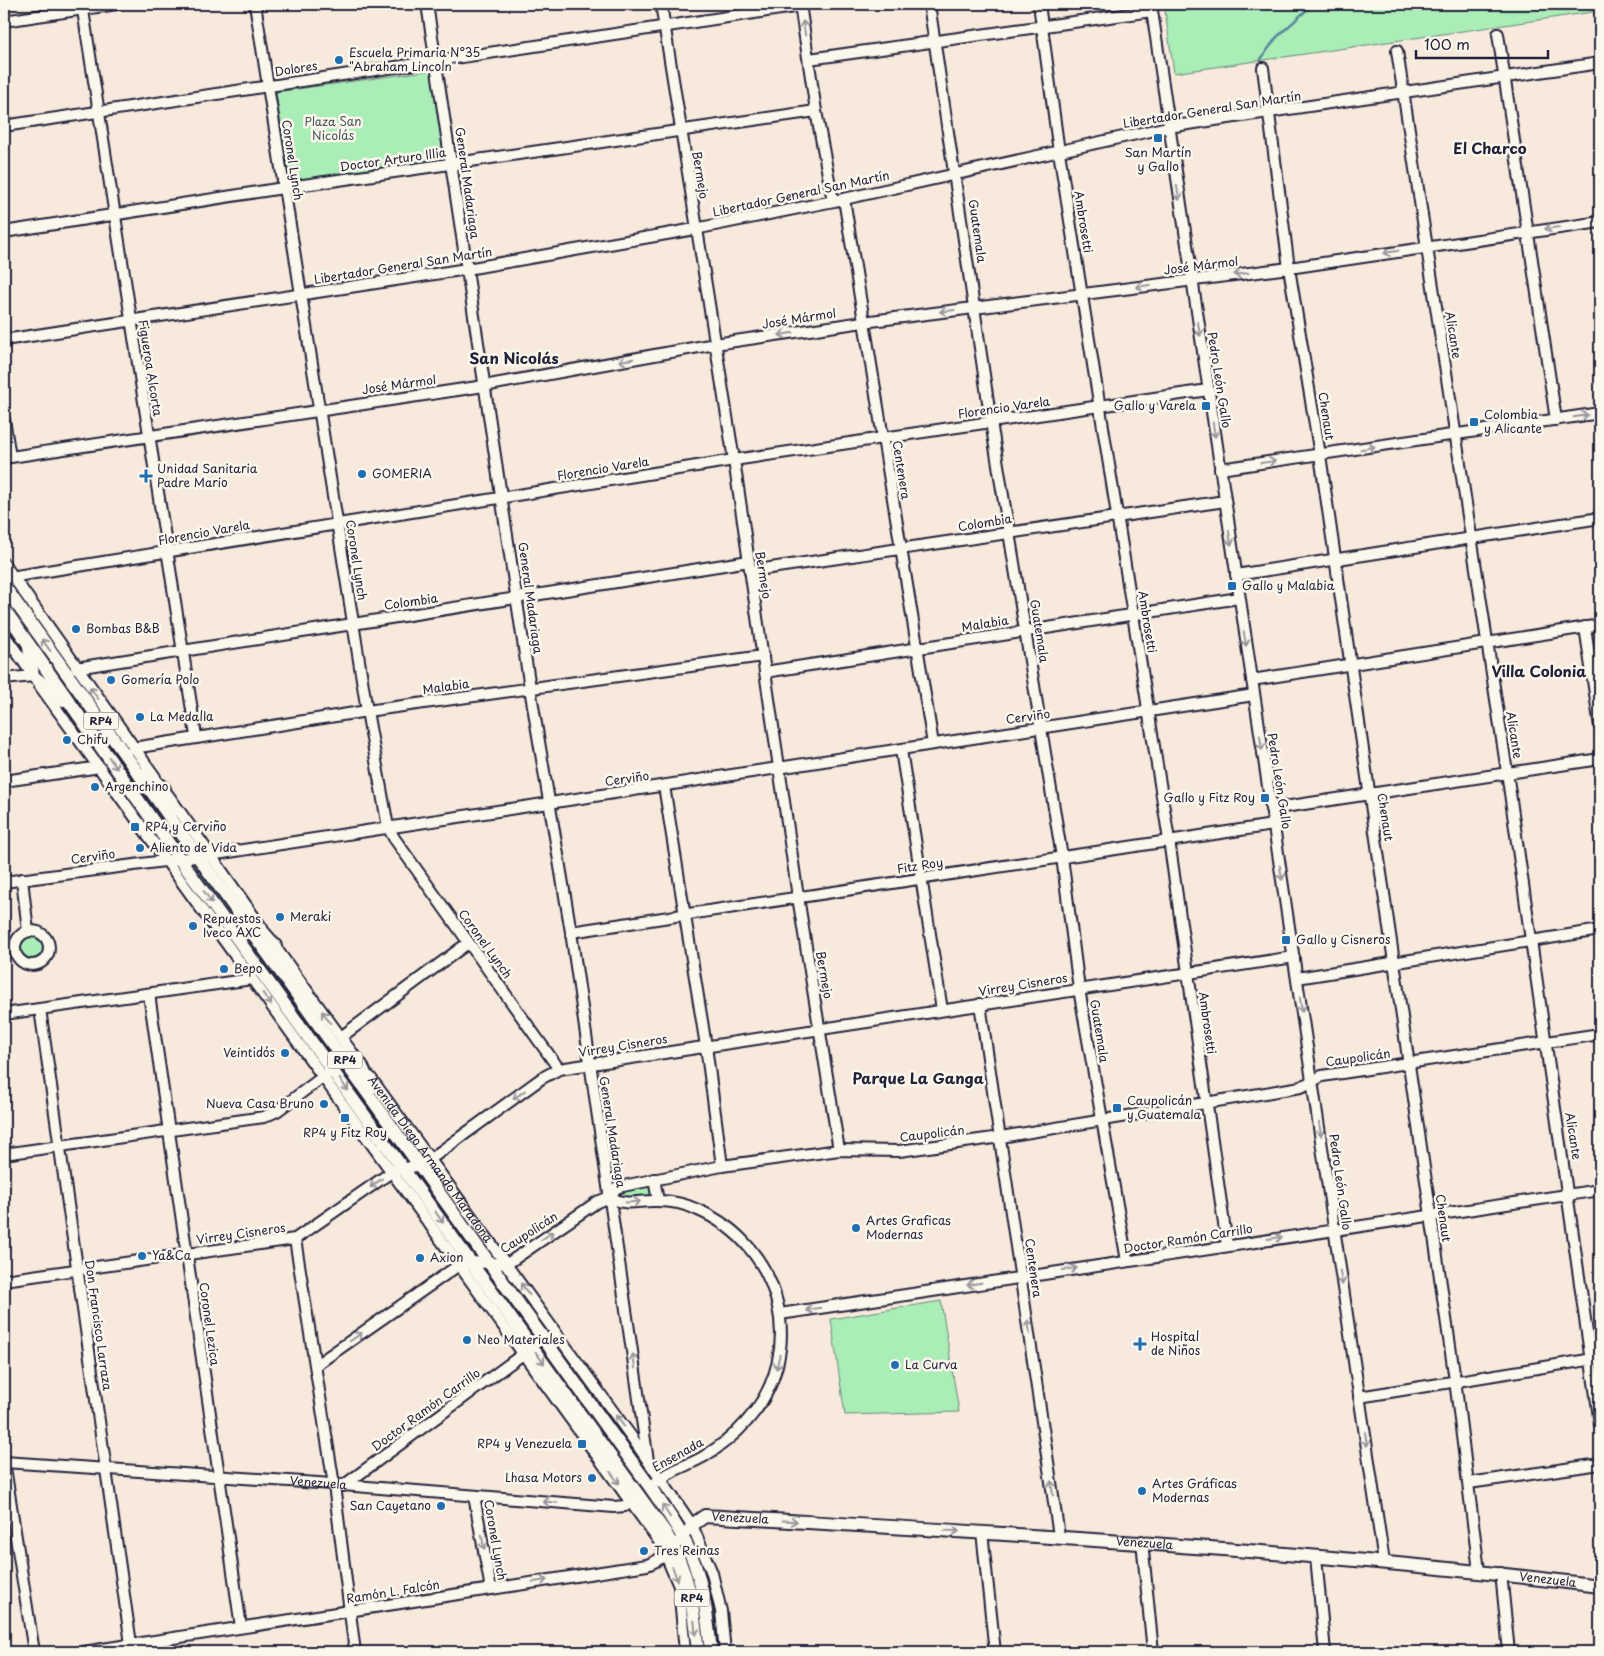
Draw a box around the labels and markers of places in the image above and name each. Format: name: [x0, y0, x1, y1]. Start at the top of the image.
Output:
place label: Escuela Primaria N°35 "Abraham Lincoln": [349, 43, 480, 75]
marker: Escuela Primaria N°35 "Abraham Lincoln": [333, 54, 345, 66]
marker: San Martín y Gallo: [1152, 132, 1164, 144]
place label: San Martín y Gallo: [1125, 143, 1191, 175]
place label: Gallo y Varela: [1114, 396, 1196, 414]
marker: Gallo y Varela: [1200, 400, 1212, 412]
place label: Colombia y Alicante: [1484, 405, 1543, 437]
marker: Colombia y Alicante: [1468, 416, 1480, 428]
place label: Unidad Sanitaria Padre Mario: [157, 459, 258, 491]
place label: GOMERIA: [372, 464, 432, 482]
marker: GOMERIA: [356, 468, 368, 480]
marker: Unidad Sanitaria Padre Mario: [139, 469, 153, 483]
place label: Gallo y Malabia: [1242, 576, 1335, 594]
marker: Gallo y Malabia: [1226, 580, 1238, 592]
place label: Bombas B&B: [86, 619, 160, 637]
marker: Bombas B&B: [70, 623, 82, 635]
place label: Gomería Polo: [121, 670, 200, 688]
marker: Gomería Polo: [105, 674, 117, 686]
place label: La Medalla: [150, 707, 214, 725]
marker: La Medalla: [134, 711, 146, 723]
place label: Chifu: [77, 730, 108, 748]
marker: Chifu: [61, 734, 73, 746]
place label: Argenchino: [105, 777, 169, 795]
marker: Argenchino: [89, 781, 101, 793]
place label: Gallo y Fitz Roy: [1164, 788, 1255, 806]
marker: Gallo y Fitz Roy: [1259, 792, 1271, 804]
place label: RP4 y Cerviño: [145, 817, 227, 835]
marker: RP4 y Cerviño: [129, 821, 141, 833]
place label: Aliento de Vida: [150, 838, 237, 856]
marker: Aliento de Vida: [134, 842, 146, 854]
place label: Meraki: [290, 907, 331, 925]
place label: Repuestos Iveco AXC: [203, 909, 261, 941]
marker: Meraki: [274, 911, 286, 923]
marker: Repuestos Iveco AXC: [187, 920, 199, 932]
place label: Gallo y Cisneros: [1296, 930, 1391, 948]
marker: Gallo y Cisneros: [1280, 934, 1292, 946]
place label: Bepo: [234, 959, 263, 977]
marker: Bepo: [218, 963, 230, 975]
place label: Veintidós: [223, 1043, 276, 1061]
marker: Veintidós: [279, 1047, 291, 1059]
place label: Caupolicán y Guatemala: [1127, 1091, 1201, 1123]
place label: Nueva Casa Bruno: [206, 1094, 314, 1112]
marker: Nueva Casa Bruno: [318, 1098, 330, 1110]
marker: Caupolicán y Guatemala: [1111, 1102, 1123, 1114]
marker: RP4 y Fitz Roy: [339, 1112, 351, 1124]
place label: RP4 y Fitz Roy: [303, 1123, 387, 1141]
place label: Artes Graficas Modernas: [866, 1211, 951, 1243]
marker: Artes Graficas Modernas: [850, 1222, 862, 1234]
place label: Ya&Ca: [152, 1246, 192, 1264]
place label: Axion: [430, 1248, 463, 1266]
marker: Ya&Ca: [136, 1250, 148, 1262]
marker: Axion: [414, 1252, 426, 1264]
place label: Hospital de Niños: [1151, 1327, 1201, 1359]
place label: Neo Materiales: [477, 1330, 565, 1348]
marker: Neo Materiales: [461, 1334, 473, 1346]
marker: Hospital de Niños: [1133, 1337, 1147, 1351]
place label: La Curva: [905, 1355, 958, 1373]
marker: La Curva: [889, 1359, 901, 1371]
place label: RP4 y Venezuela: [477, 1434, 573, 1452]
marker: RP4 y Venezuela: [576, 1438, 588, 1450]
place label: Lhasa Motors: [505, 1468, 583, 1486]
marker: Lhasa Motors: [586, 1472, 598, 1484]
place label: Artes Gráficas Modernas: [1152, 1474, 1237, 1506]
marker: Artes Gráficas Modernas: [1136, 1485, 1148, 1497]
place label: San Cayetano: [350, 1496, 431, 1514]
marker: San Cayetano: [435, 1500, 447, 1512]
place label: Tres Reinas: [654, 1541, 720, 1559]
marker: Tres Reinas: [638, 1545, 650, 1557]

